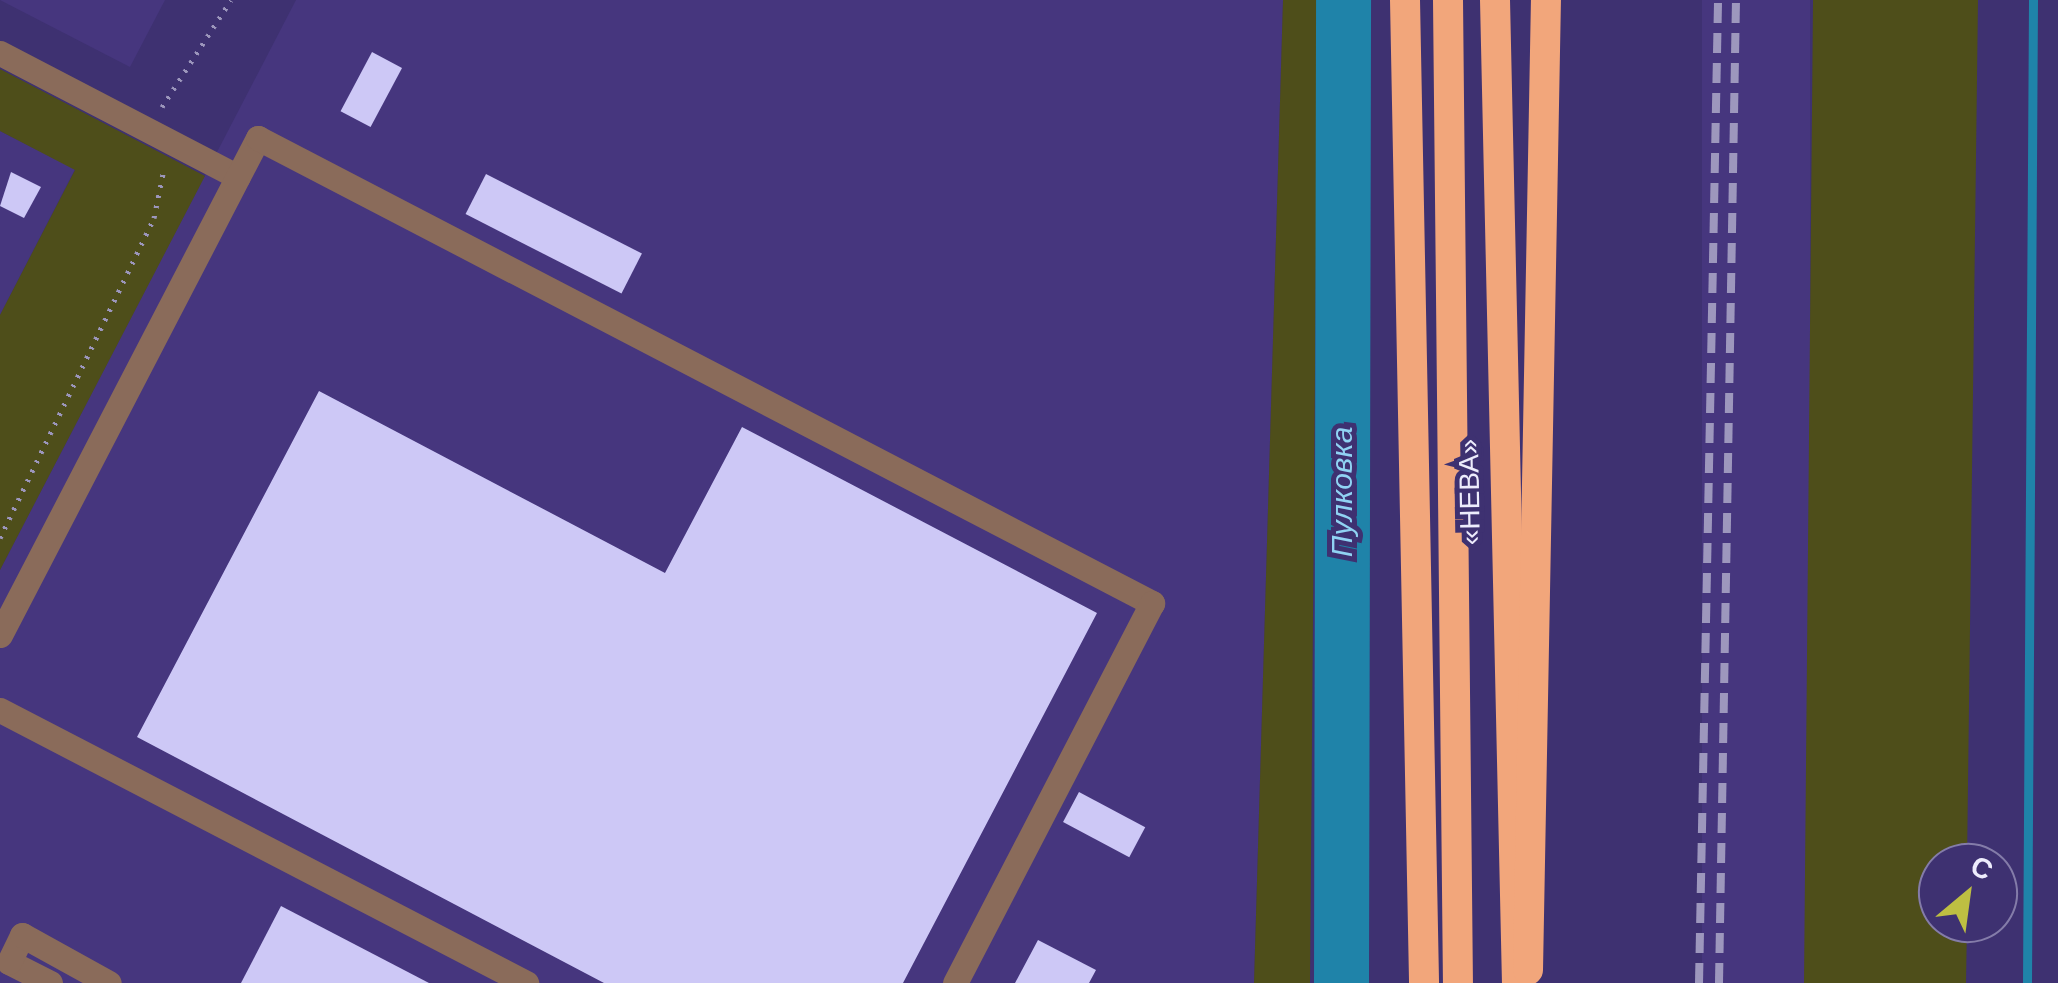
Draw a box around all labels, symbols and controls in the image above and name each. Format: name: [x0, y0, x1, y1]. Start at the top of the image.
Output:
water label: Пулковка: [1324, 427, 1360, 557]
street label: «НЕВА»: [1452, 438, 1488, 546]
north arrow: [1918, 843, 2018, 943]
text: С: [1965, 850, 1998, 887]

